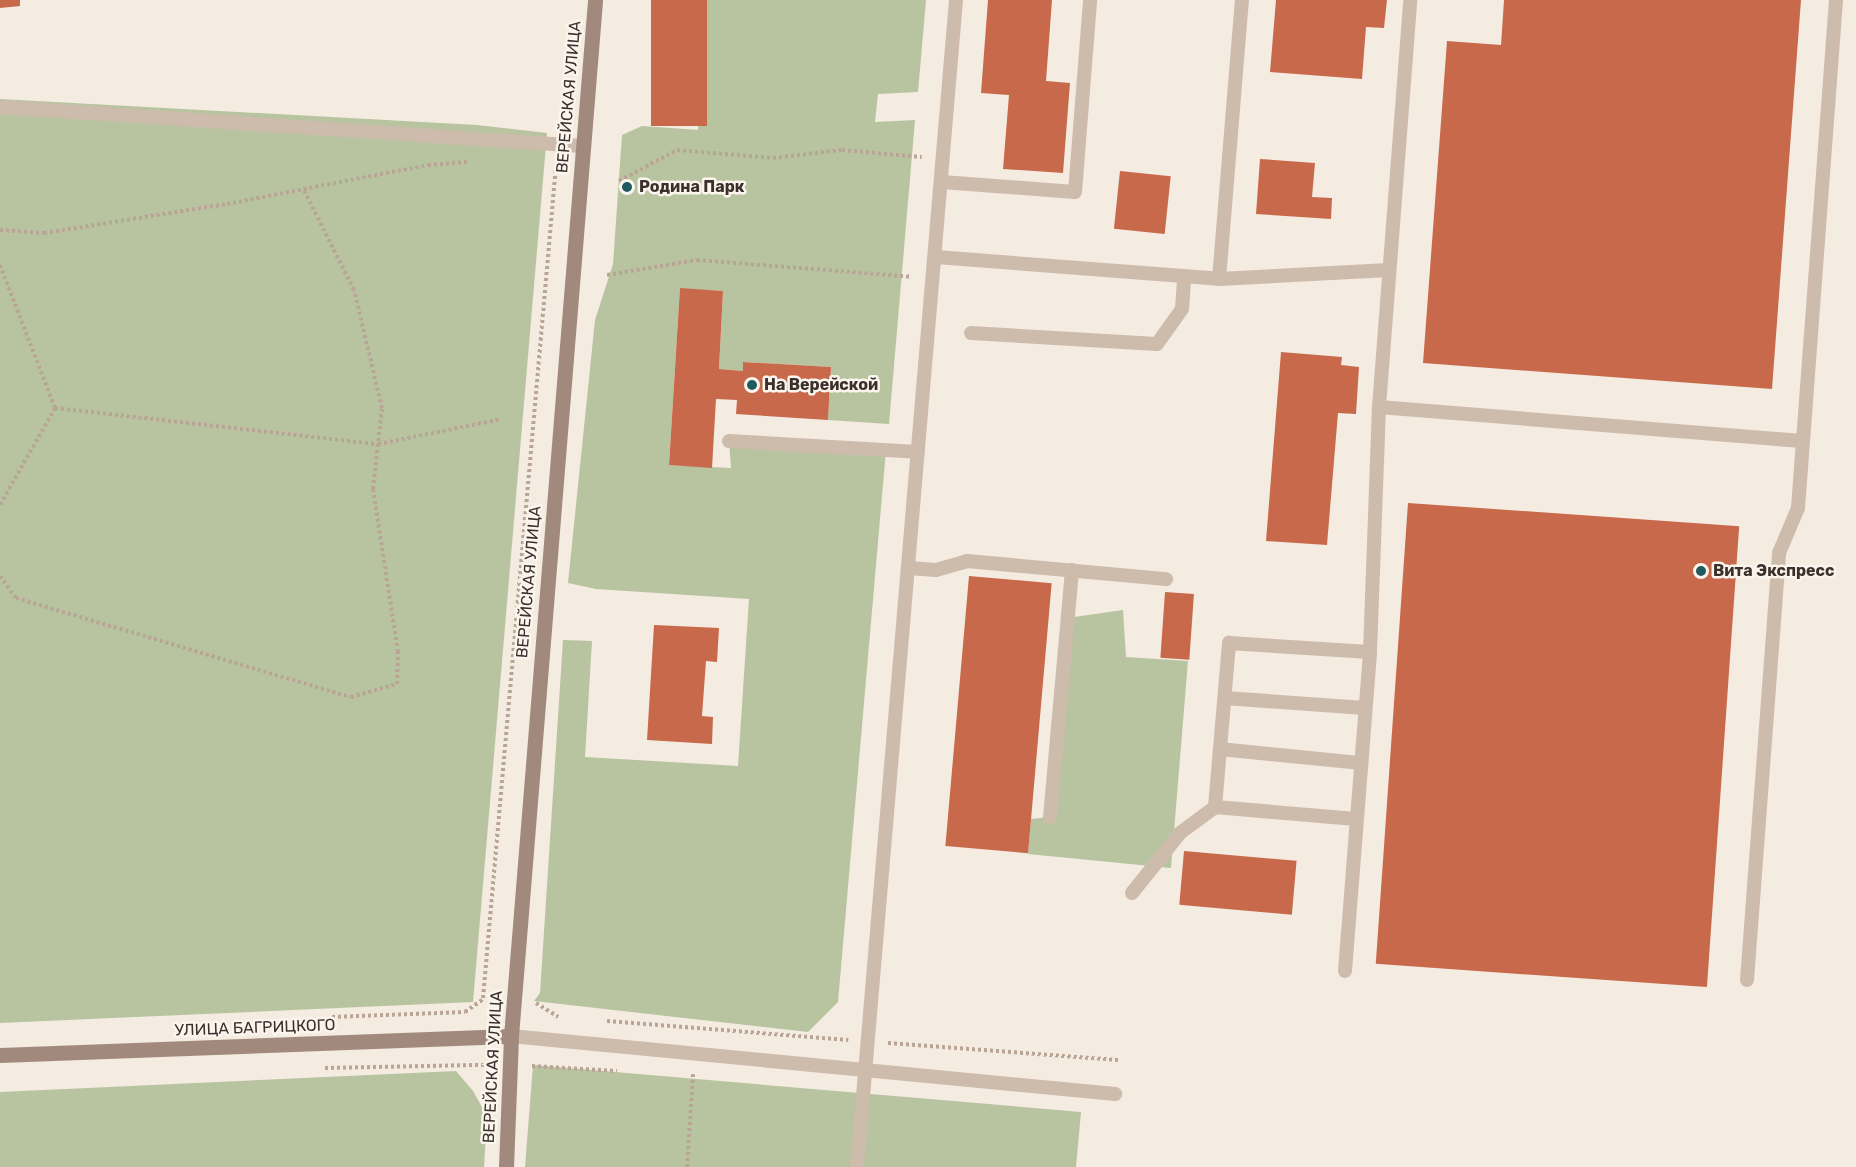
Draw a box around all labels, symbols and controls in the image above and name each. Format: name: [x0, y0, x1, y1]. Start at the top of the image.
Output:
street label: ВЕРЕЙСКАЯ УЛИЦА: [553, 20, 585, 174]
place label: Родина Парк: [639, 177, 745, 197]
marker: Родина Парк: [620, 180, 634, 194]
place label: На Верейской: [764, 375, 878, 395]
marker: На Верейской: [745, 378, 759, 392]
street label: ВЕРЕЙСКАЯ УЛИЦА: [513, 505, 545, 659]
place label: Вита Экспресс: [1713, 561, 1834, 581]
marker: Вита Экспресс: [1694, 564, 1708, 578]
street label: ВЕРЕЙСКАЯ УЛИЦА: [479, 990, 507, 1144]
street label: УЛИЦА БАГРИЦКОГО: [174, 1016, 336, 1040]

